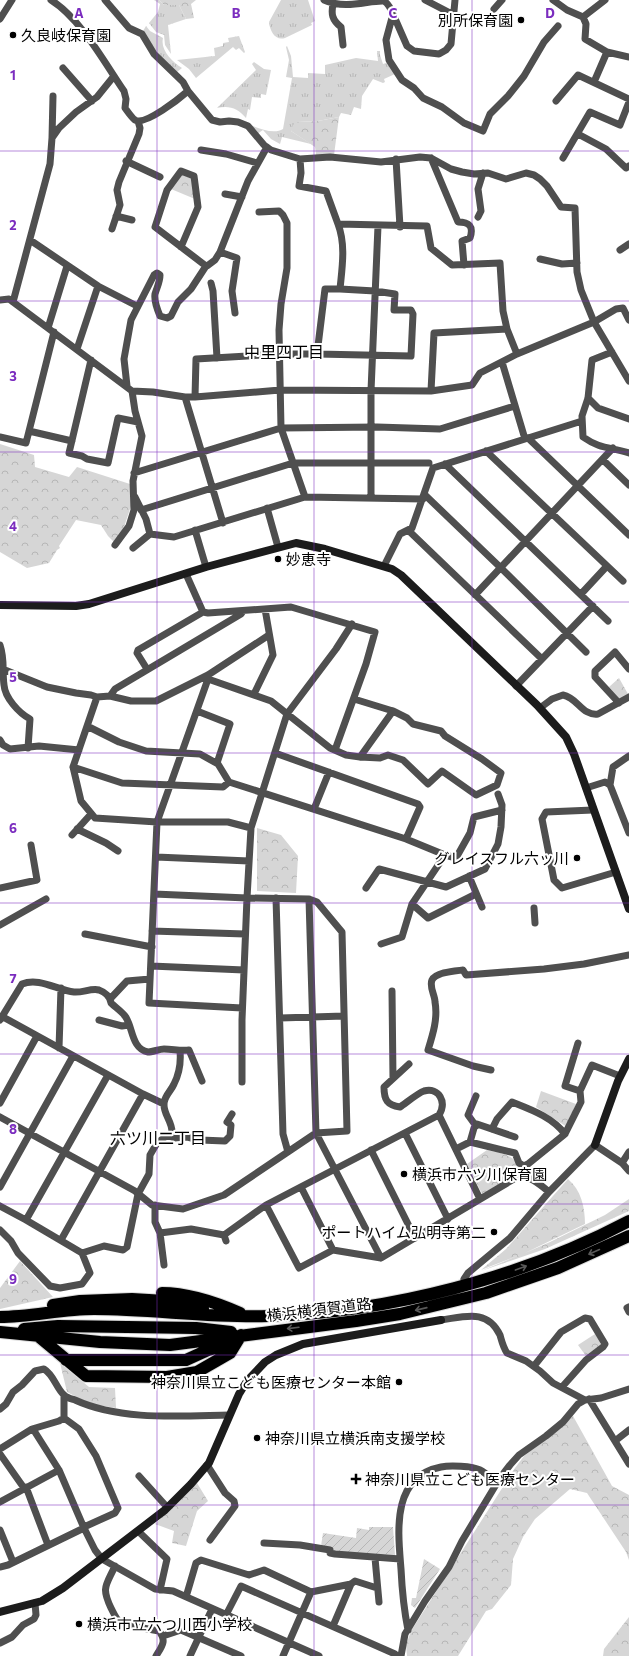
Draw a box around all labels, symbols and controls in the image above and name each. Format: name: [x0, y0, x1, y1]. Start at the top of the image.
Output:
text: A: [74, 5, 84, 21]
text: B: [232, 5, 241, 21]
text: C: [389, 5, 398, 21]
text: D: [545, 5, 555, 21]
place label: 別所保育園: [438, 11, 513, 29]
marker: 別所保育園: [516, 15, 526, 25]
place label: 久良岐保育園: [21, 26, 111, 44]
marker: 久良岐保育園: [8, 30, 18, 40]
text: 1: [10, 67, 16, 83]
text: 2: [9, 217, 17, 233]
district label: 中里四丁目: [244, 342, 324, 361]
text: 3: [9, 368, 17, 384]
text: 4: [9, 518, 17, 534]
place label: 妙恵寺: [286, 550, 331, 568]
marker: 妙恵寺: [273, 554, 283, 564]
text: 5: [9, 669, 17, 685]
text: 6: [9, 820, 17, 836]
place label: グレイスフル六ッ川: [434, 849, 569, 867]
marker: グレイスフル六ッ川: [572, 853, 582, 863]
text: 7: [9, 970, 17, 986]
text: 8: [9, 1121, 17, 1137]
district label: 六ツ川二丁目: [110, 1128, 206, 1147]
place label: 横浜市六ツ川保育園: [412, 1165, 547, 1183]
marker: 横浜市六ツ川保育園: [399, 1169, 409, 1179]
place label: ポートハイム弘明寺第二: [322, 1223, 486, 1241]
marker: ポートハイム弘明寺第二: [489, 1227, 499, 1237]
one-way arrow: [588, 1249, 600, 1257]
one-way arrow: [514, 1263, 526, 1271]
text: 9: [9, 1271, 17, 1287]
street label: 横浜横須賀道路: [266, 1294, 372, 1324]
one-way arrow: [415, 1305, 428, 1313]
one-way arrow: [287, 1324, 300, 1332]
place label: 神奈川県立こども医療センター本館: [151, 1373, 391, 1391]
marker: 神奈川県立こども医療センター本館: [394, 1377, 404, 1387]
place label: 神奈川県立横浜南支援学校: [265, 1429, 445, 1447]
marker: 神奈川県立横浜南支援学校: [252, 1433, 262, 1443]
place label: 神奈川県立こども医療センター: [365, 1470, 575, 1488]
marker: 神奈川県立こども医療センター: [350, 1473, 362, 1485]
place label: 横浜市立六つ川西小学校: [87, 1615, 252, 1633]
marker: 横浜市立六つ川西小学校: [74, 1619, 84, 1629]

